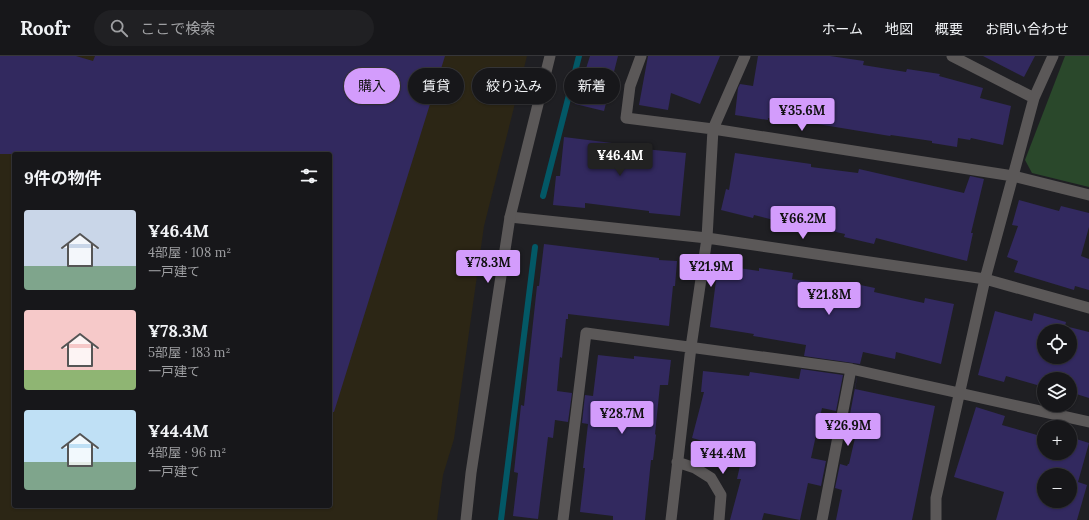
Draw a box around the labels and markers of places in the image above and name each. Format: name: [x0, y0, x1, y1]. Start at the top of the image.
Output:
pin: ¥35.6M: [769, 98, 835, 132]
pin: ¥46.4M: [587, 143, 653, 177]
pin: ¥66.2M: [770, 206, 836, 240]
pin: ¥78.3M: [455, 250, 521, 284]
pin: ¥21.9M: [678, 254, 744, 288]
pin: ¥21.8M: [796, 282, 862, 316]
pin: ¥28.7M: [589, 401, 655, 435]
pin: ¥26.9M: [815, 413, 881, 447]
pin: ¥44.4M: [690, 441, 756, 475]

